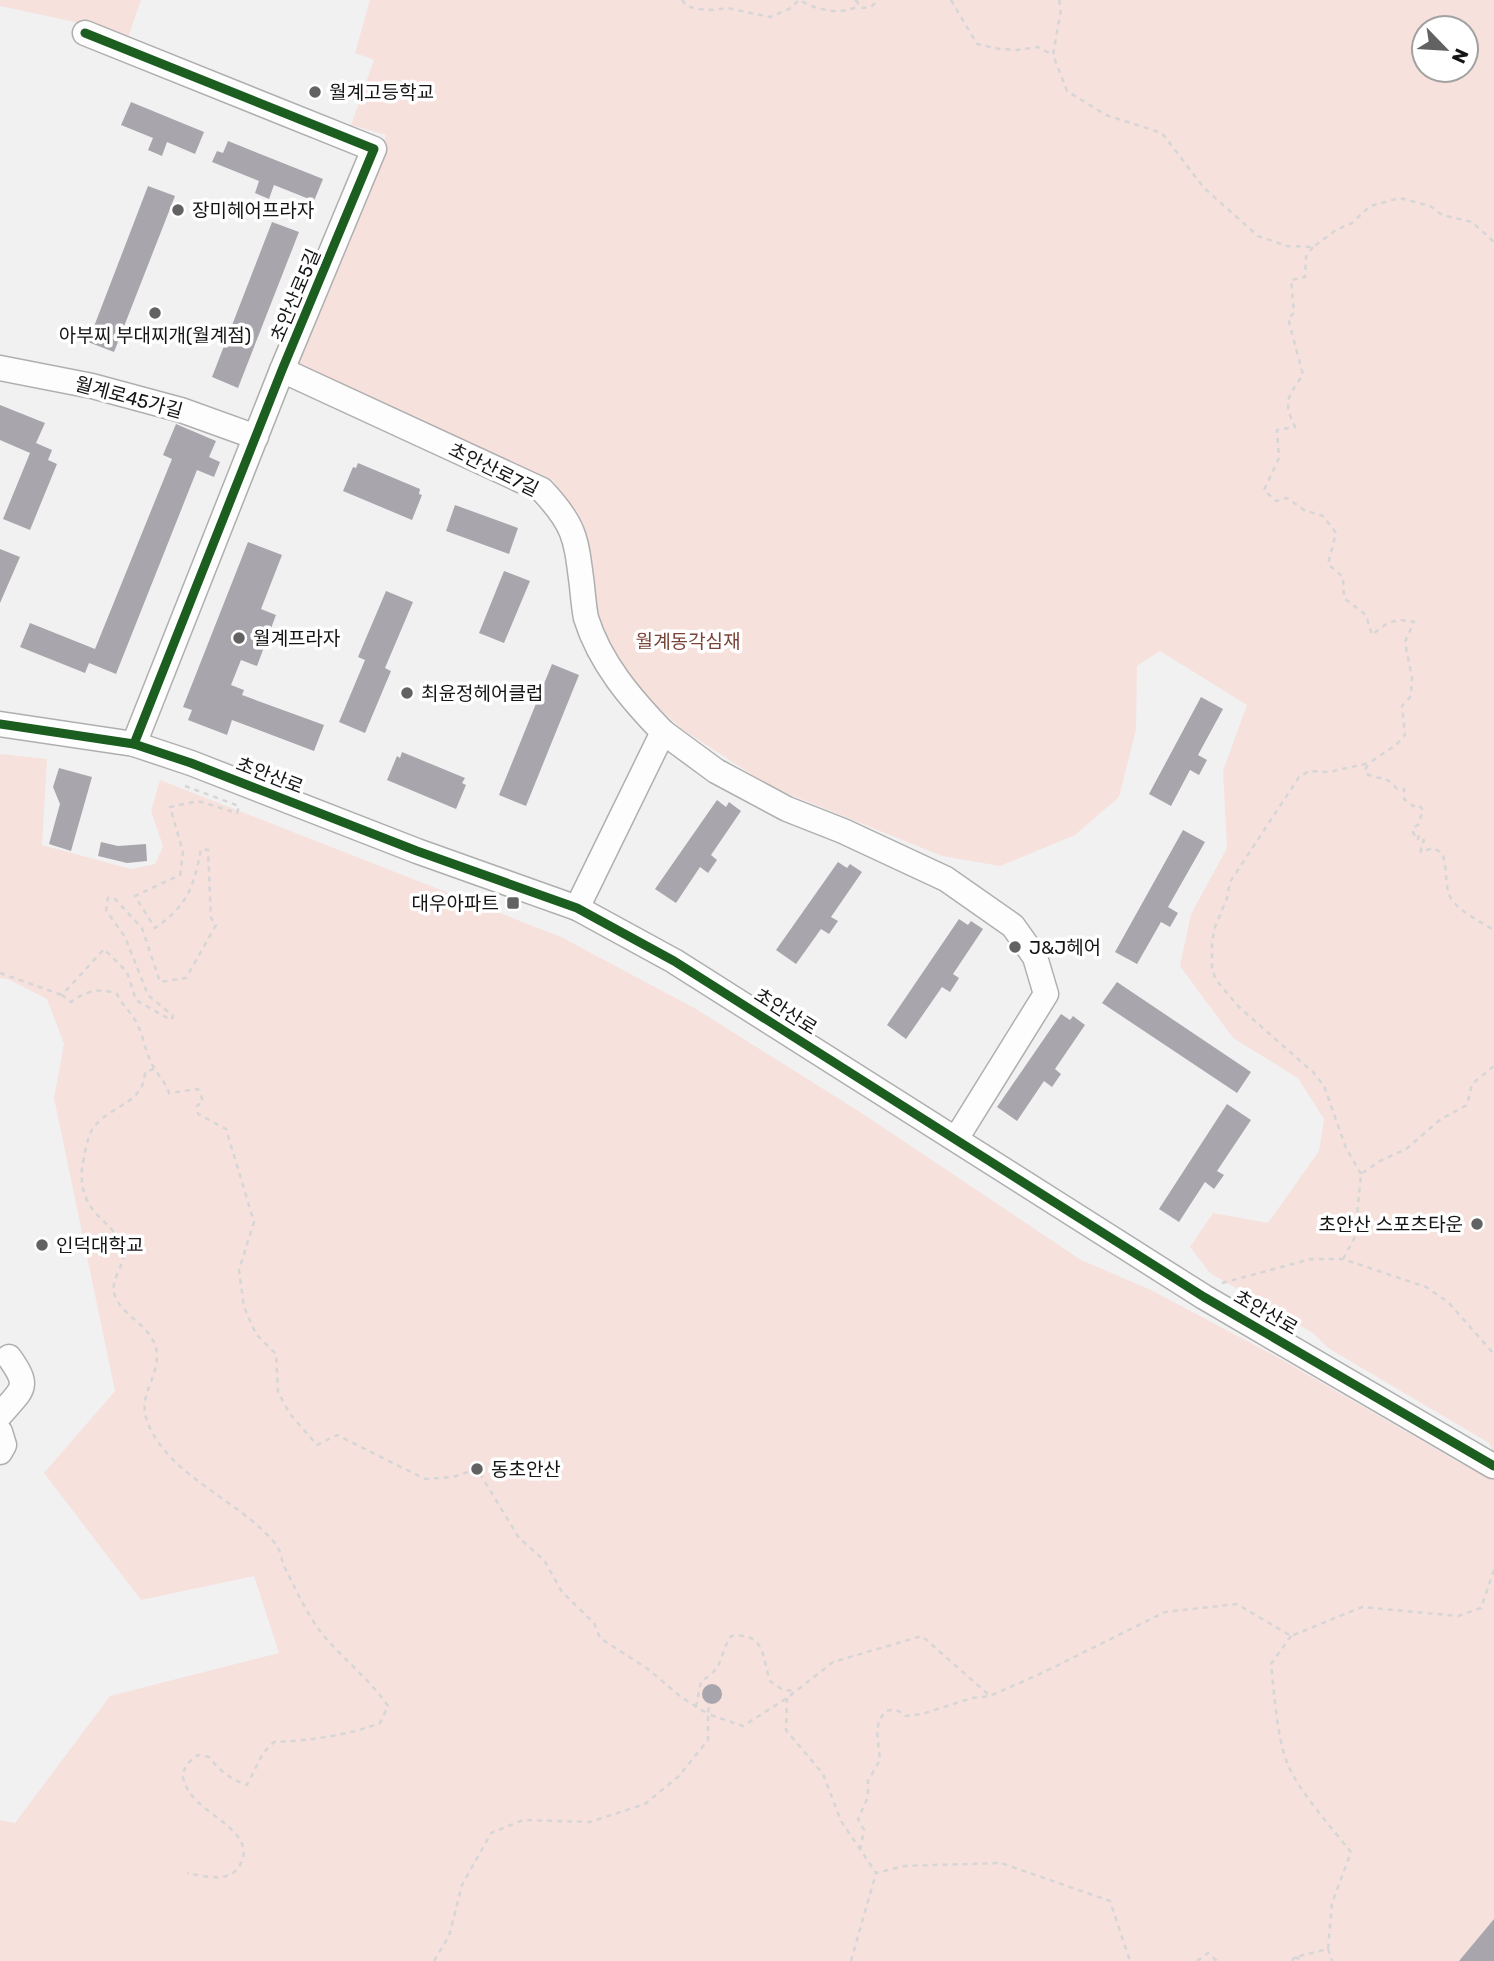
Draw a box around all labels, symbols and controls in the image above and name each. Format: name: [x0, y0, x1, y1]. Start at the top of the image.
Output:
north arrow: [1410, 14, 1480, 84]
text: N: [1447, 45, 1473, 67]
place label: 월계고등학교: [329, 81, 434, 104]
marker: 월계고등학교: [307, 84, 323, 100]
place label: 장미헤어프라자: [192, 199, 314, 222]
marker: 장미헤어프라자: [170, 202, 186, 218]
street label: 초안산로5길: [266, 245, 325, 345]
marker: 아부찌 부대찌개(월계점): [147, 305, 163, 321]
place label: 아부찌 부대찌개(월계점): [59, 324, 251, 347]
street label: 월계로45가길: [73, 372, 185, 423]
street label: 초안산로7길: [445, 438, 542, 501]
place label: 월계프라자: [253, 627, 340, 650]
marker: 월계프라자: [231, 630, 247, 646]
park label: 월계동각심재: [636, 630, 740, 653]
place label: 최윤정헤어클럽: [421, 682, 543, 705]
marker: 최윤정헤어클럽: [399, 685, 415, 701]
street label: 초안산로: [233, 752, 307, 799]
place label: 대우아파트: [412, 892, 499, 915]
marker: 대우아파트: [505, 895, 521, 911]
place label: J&J헤어: [1029, 936, 1101, 959]
marker: J&J헤어: [1007, 939, 1023, 955]
street label: 초안산로: [750, 983, 821, 1040]
place label: 초안산 스포츠타운: [1319, 1213, 1463, 1236]
marker: 초안산 스포츠타운: [1469, 1216, 1485, 1232]
place label: 인덕대학교: [56, 1234, 143, 1257]
marker: 인덕대학교: [34, 1237, 50, 1253]
street label: 초안산로: [1230, 1285, 1302, 1340]
place label: 동초안산: [491, 1458, 561, 1481]
marker: 동초안산: [469, 1461, 485, 1477]

